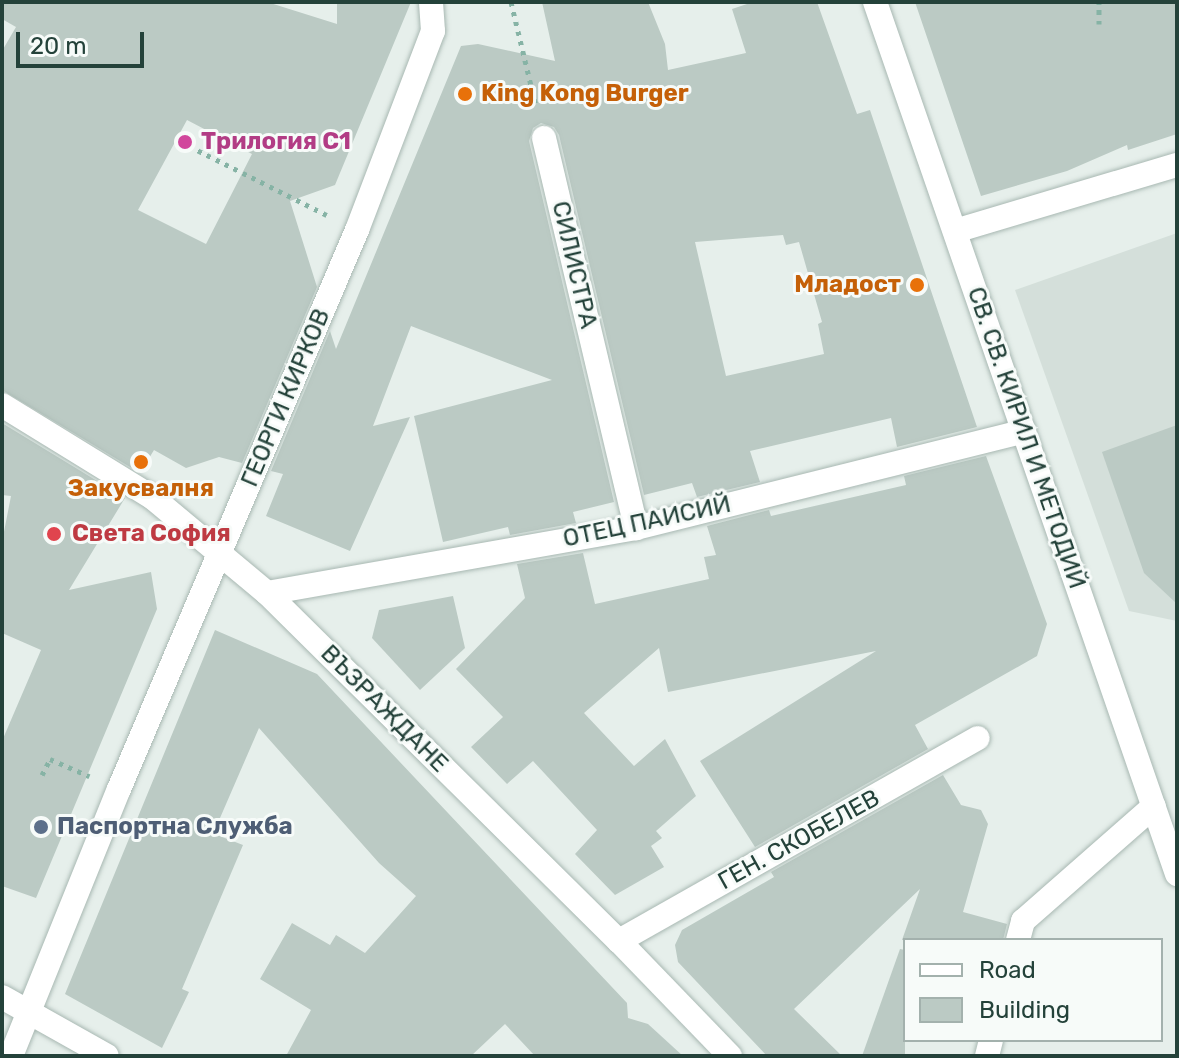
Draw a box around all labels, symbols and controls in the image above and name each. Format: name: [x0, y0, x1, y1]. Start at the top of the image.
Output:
scale bar: [20, 16, 148, 66]
text: 20 m: [30, 32, 87, 60]
place label: King Kong Burger: [481, 80, 689, 108]
marker: King Kong Burger: [456, 85, 474, 103]
place label: Трилогия С1: [201, 128, 351, 156]
marker: Трилогия С1: [176, 133, 194, 151]
street label: СИЛИСТРА: [545, 198, 603, 332]
place label: Младост: [794, 271, 901, 299]
marker: Младост: [908, 276, 926, 294]
street label: СВ. СВ. КИРИЛ И МЕТОДИЙ: [961, 283, 1091, 593]
street label: ГЕОРГИ КИРКОВ: [236, 305, 336, 491]
marker: Закусвалня: [132, 453, 150, 471]
place label: Закусвалня: [68, 475, 214, 503]
street label: ОТЕЦ ПАИСИЙ: [560, 490, 734, 554]
place label: Света София: [72, 520, 231, 548]
marker: Света София: [43, 523, 65, 545]
street label: ВЪЗРАЖДАНЕ: [314, 639, 454, 779]
street label: ГЕН. СКОБЕЛЕВ: [713, 784, 885, 896]
place label: Паспортна Служба: [57, 813, 293, 841]
marker: Паспортна Служба: [32, 818, 50, 836]
legend: [903, 938, 1163, 1042]
text: Road: [979, 956, 1036, 984]
text: Building: [979, 996, 1070, 1024]

